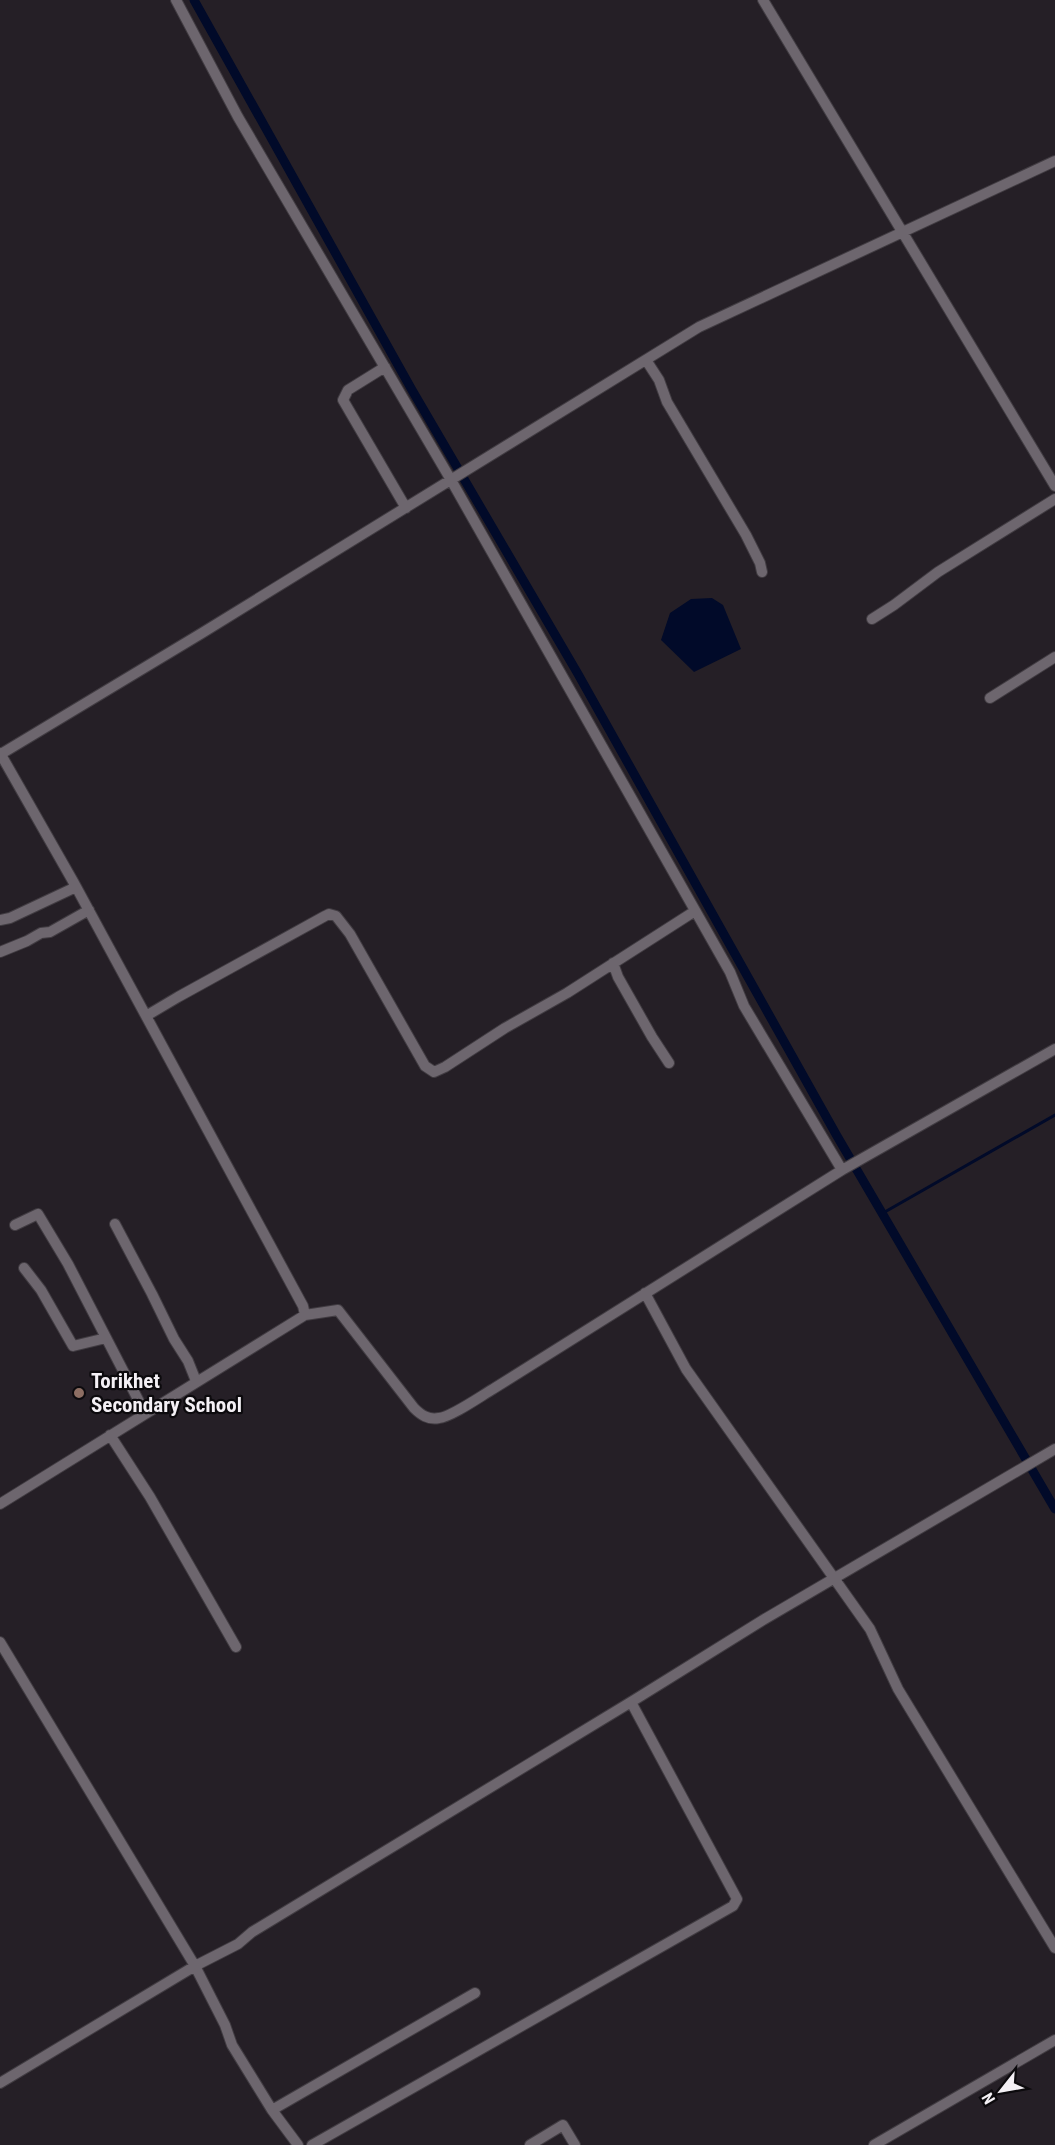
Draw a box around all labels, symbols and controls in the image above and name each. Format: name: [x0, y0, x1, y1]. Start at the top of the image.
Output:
place label: Torikhet Secondary School: [91, 1369, 242, 1417]
marker: Torikhet Secondary School: [72, 1386, 86, 1400]
north arrow: [971, 2061, 1031, 2121]
text: N: [978, 2089, 999, 2108]

